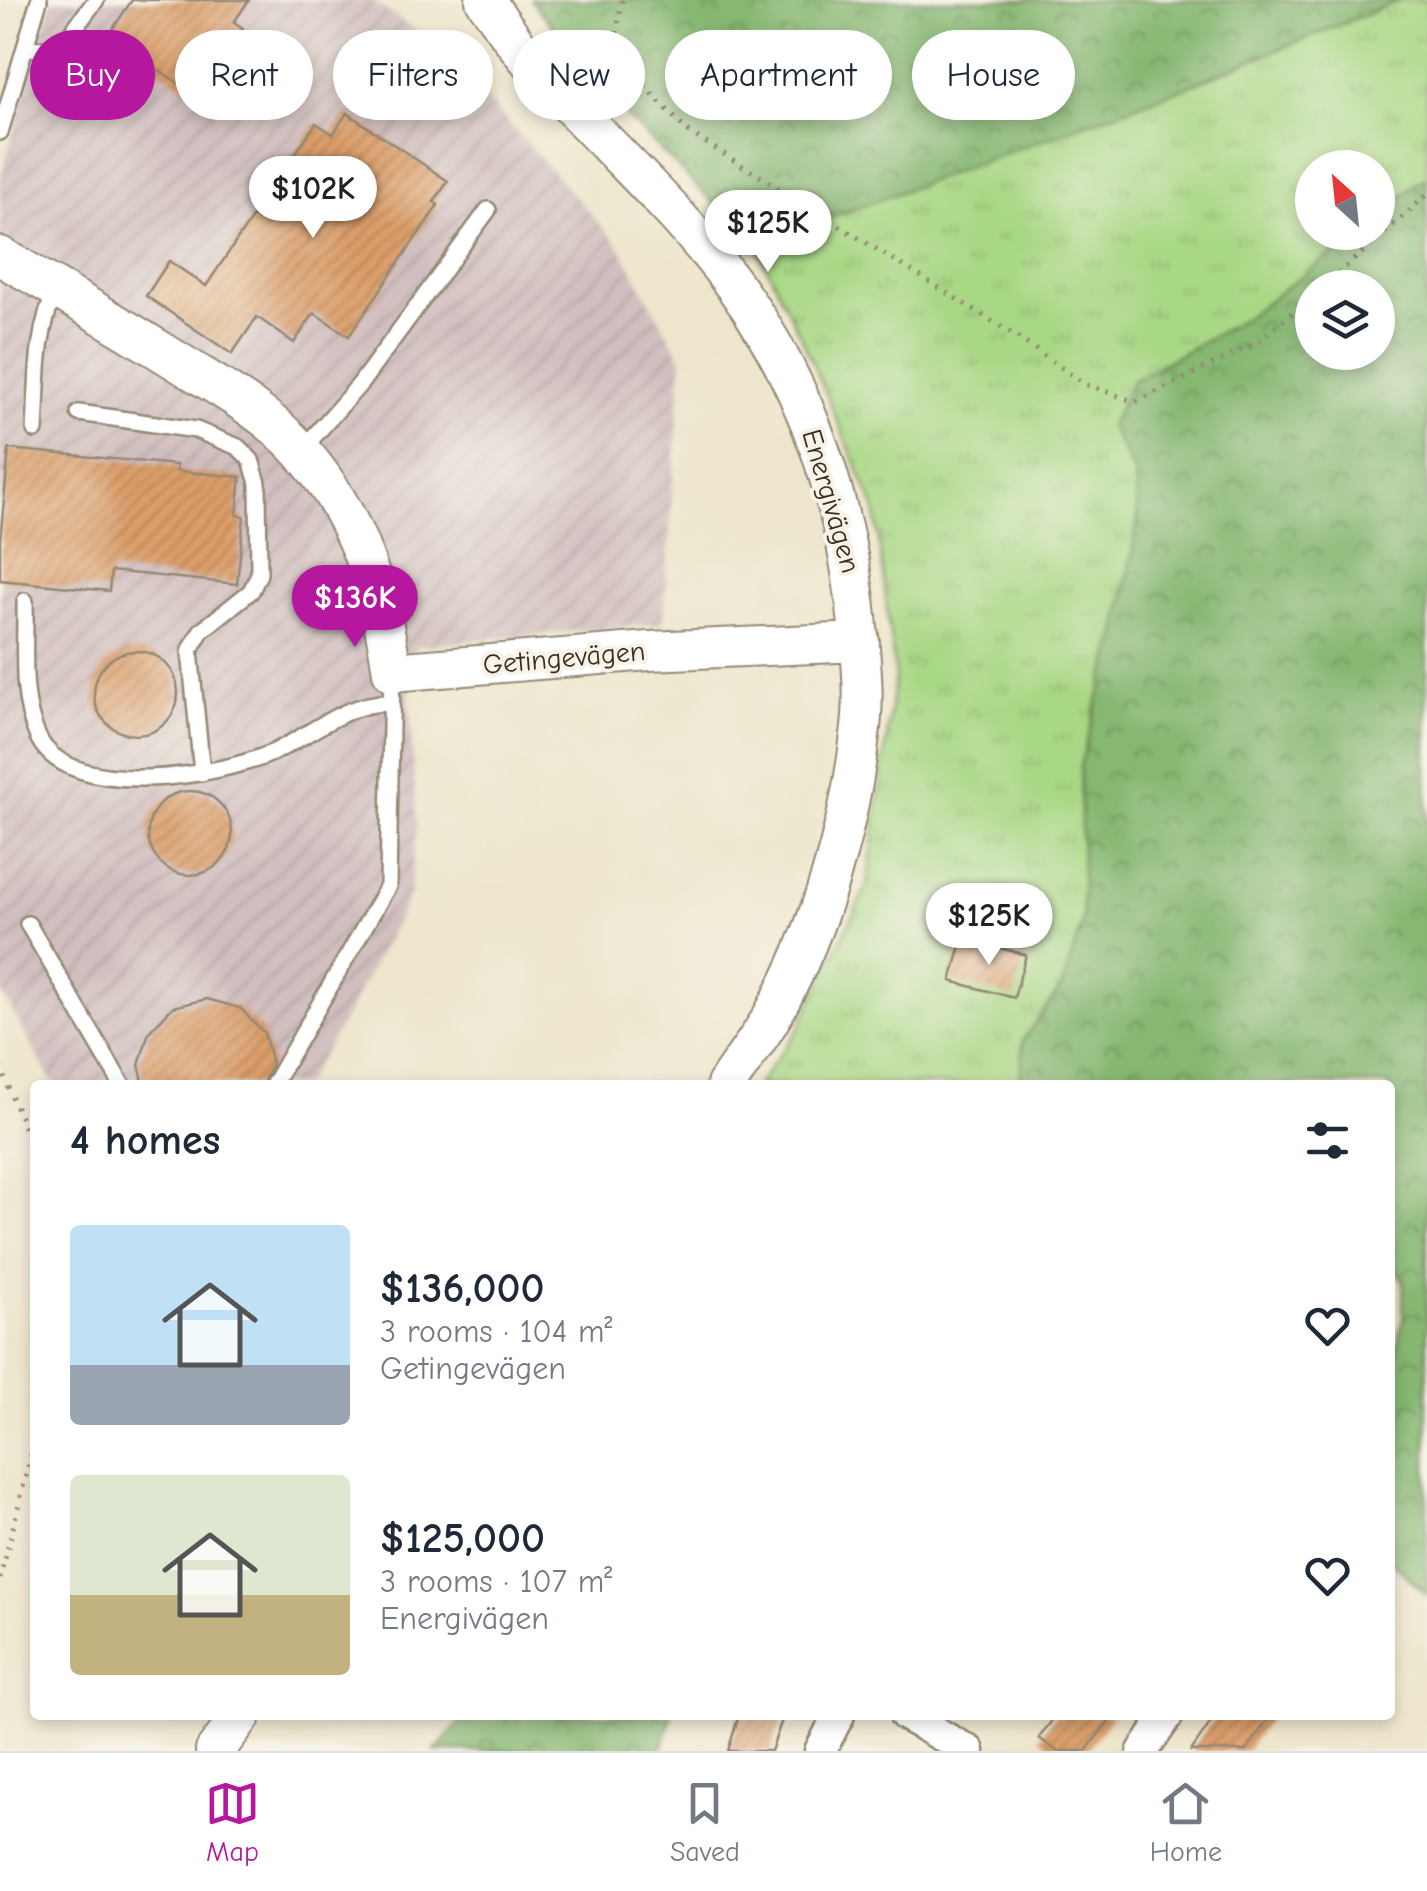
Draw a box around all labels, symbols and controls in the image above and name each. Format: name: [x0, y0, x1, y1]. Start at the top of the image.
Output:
chip: Buy: [30, 30, 155, 120]
chip: Rent: [175, 30, 313, 120]
chip: Filters: [333, 30, 493, 120]
chip: New: [513, 30, 645, 120]
chip: Apartment: [665, 30, 892, 120]
chip: House: [912, 30, 1075, 120]
north arrow: [1295, 150, 1395, 250]
map controls: [1295, 150, 1395, 370]
pin: $102K: [243, 156, 383, 241]
text: $102K: [271, 170, 355, 207]
pin: $125K: [698, 190, 838, 275]
text: $125K: [727, 204, 809, 241]
button: layers: [1295, 270, 1395, 370]
street label: Energivägen: [795, 426, 867, 576]
pin: $136K: [285, 565, 425, 650]
text: $136K: [314, 579, 396, 616]
street label: Getingevägen: [482, 635, 646, 681]
pin: $125K: [919, 883, 1059, 968]
text: $125K: [948, 897, 1030, 934]
icon: filters: [1300, 1113, 1355, 1168]
text: 4 homes: [70, 1116, 220, 1165]
text: $136,000: [380, 1264, 545, 1313]
icon: home: [150, 1265, 270, 1385]
icon: heart: [1300, 1298, 1355, 1353]
text: 3 rooms · 104 m²: [380, 1313, 612, 1350]
text: Getingevägen: [380, 1350, 566, 1387]
text: $125,000: [380, 1514, 545, 1563]
icon: home: [150, 1515, 270, 1635]
icon: heart: [1300, 1548, 1355, 1603]
text: 3 rooms · 107 m²: [380, 1563, 612, 1600]
text: Energivägen: [380, 1600, 549, 1637]
tab: Map: [205, 1776, 260, 1868]
tab: Saved: [670, 1776, 740, 1868]
tab: Home: [1150, 1776, 1222, 1868]

